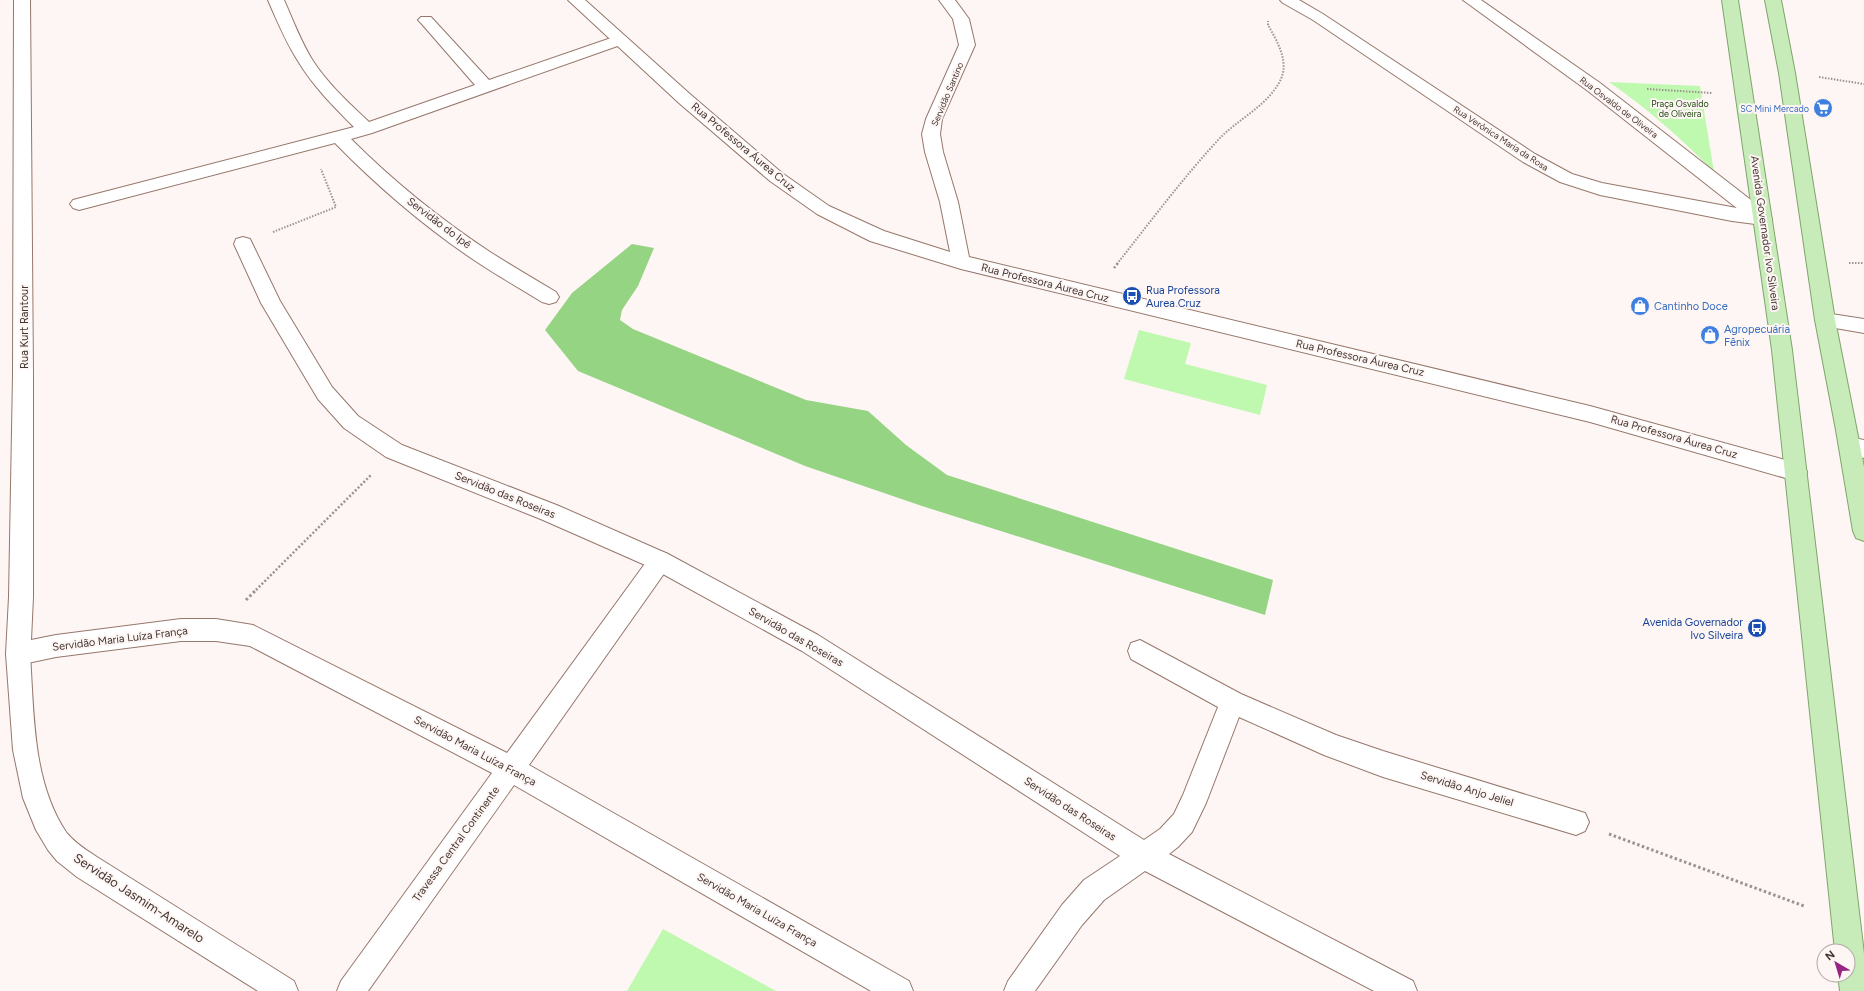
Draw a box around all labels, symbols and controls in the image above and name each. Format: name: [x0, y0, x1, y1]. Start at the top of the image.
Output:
street label: Servidão Santino: [929, 60, 965, 128]
street label: Rua Osvaldo de Oliveira: [1578, 74, 1661, 140]
supermarket icon: SC Mini Mercado: [1812, 97, 1834, 119]
park label: Praça Osvaldo de Oliveira: [1651, 98, 1709, 119]
street label: Rua Professora Áurea Cruz: [689, 100, 797, 194]
street label: Rua Verônica Maria da Rosa: [1451, 103, 1551, 173]
place label: SC Mini Mercado: [1740, 103, 1809, 114]
street label: Avenida Governador Ivo Silveira: [1748, 155, 1782, 311]
street label: Servidão do Ipê: [404, 195, 474, 251]
street label: Rua Professora Áurea Cruz: [980, 261, 1110, 305]
place label: Rua Professora Aurea Cruz: [1146, 284, 1220, 310]
street label: Rua Kurt Rantour: [18, 285, 31, 369]
bus stop icon: Rua Professora Aurea Cruz: [1121, 285, 1143, 307]
shop icon: Cantinho Doce: [1629, 295, 1651, 317]
place label: Cantinho Doce: [1654, 300, 1728, 313]
place label: Agropecuária Fênix: [1724, 323, 1790, 349]
shop icon: Agropecuária Fênix: [1699, 324, 1721, 346]
street label: Rua Professora Áurea Cruz: [1295, 337, 1425, 379]
street label: Rua Professora Áurea Cruz: [1609, 413, 1739, 461]
street label: Servidão das Roseiras: [453, 469, 557, 521]
street label: Servidão das Roseiras: [746, 605, 846, 669]
place label: Avenida Governador Ivo Silveira: [1642, 616, 1743, 642]
bus stop icon: Avenida Governador Ivo Silveira: [1746, 617, 1768, 639]
street label: Servidão Maria Luíza França: [51, 624, 189, 654]
street label: Servidão Maria Luíza França: [412, 713, 538, 789]
street label: Servidão Anjo Jeliel: [1419, 769, 1515, 809]
street label: Servidão das Roseiras: [1022, 774, 1118, 844]
street label: Travessa Central Continente: [410, 784, 502, 904]
street label: Servidão Jasmim-Amarelo: [71, 850, 207, 946]
street label: Servidão Maria Luíza França: [695, 870, 819, 950]
north arrow: [1816, 943, 1856, 983]
text: N: [1823, 948, 1838, 963]

